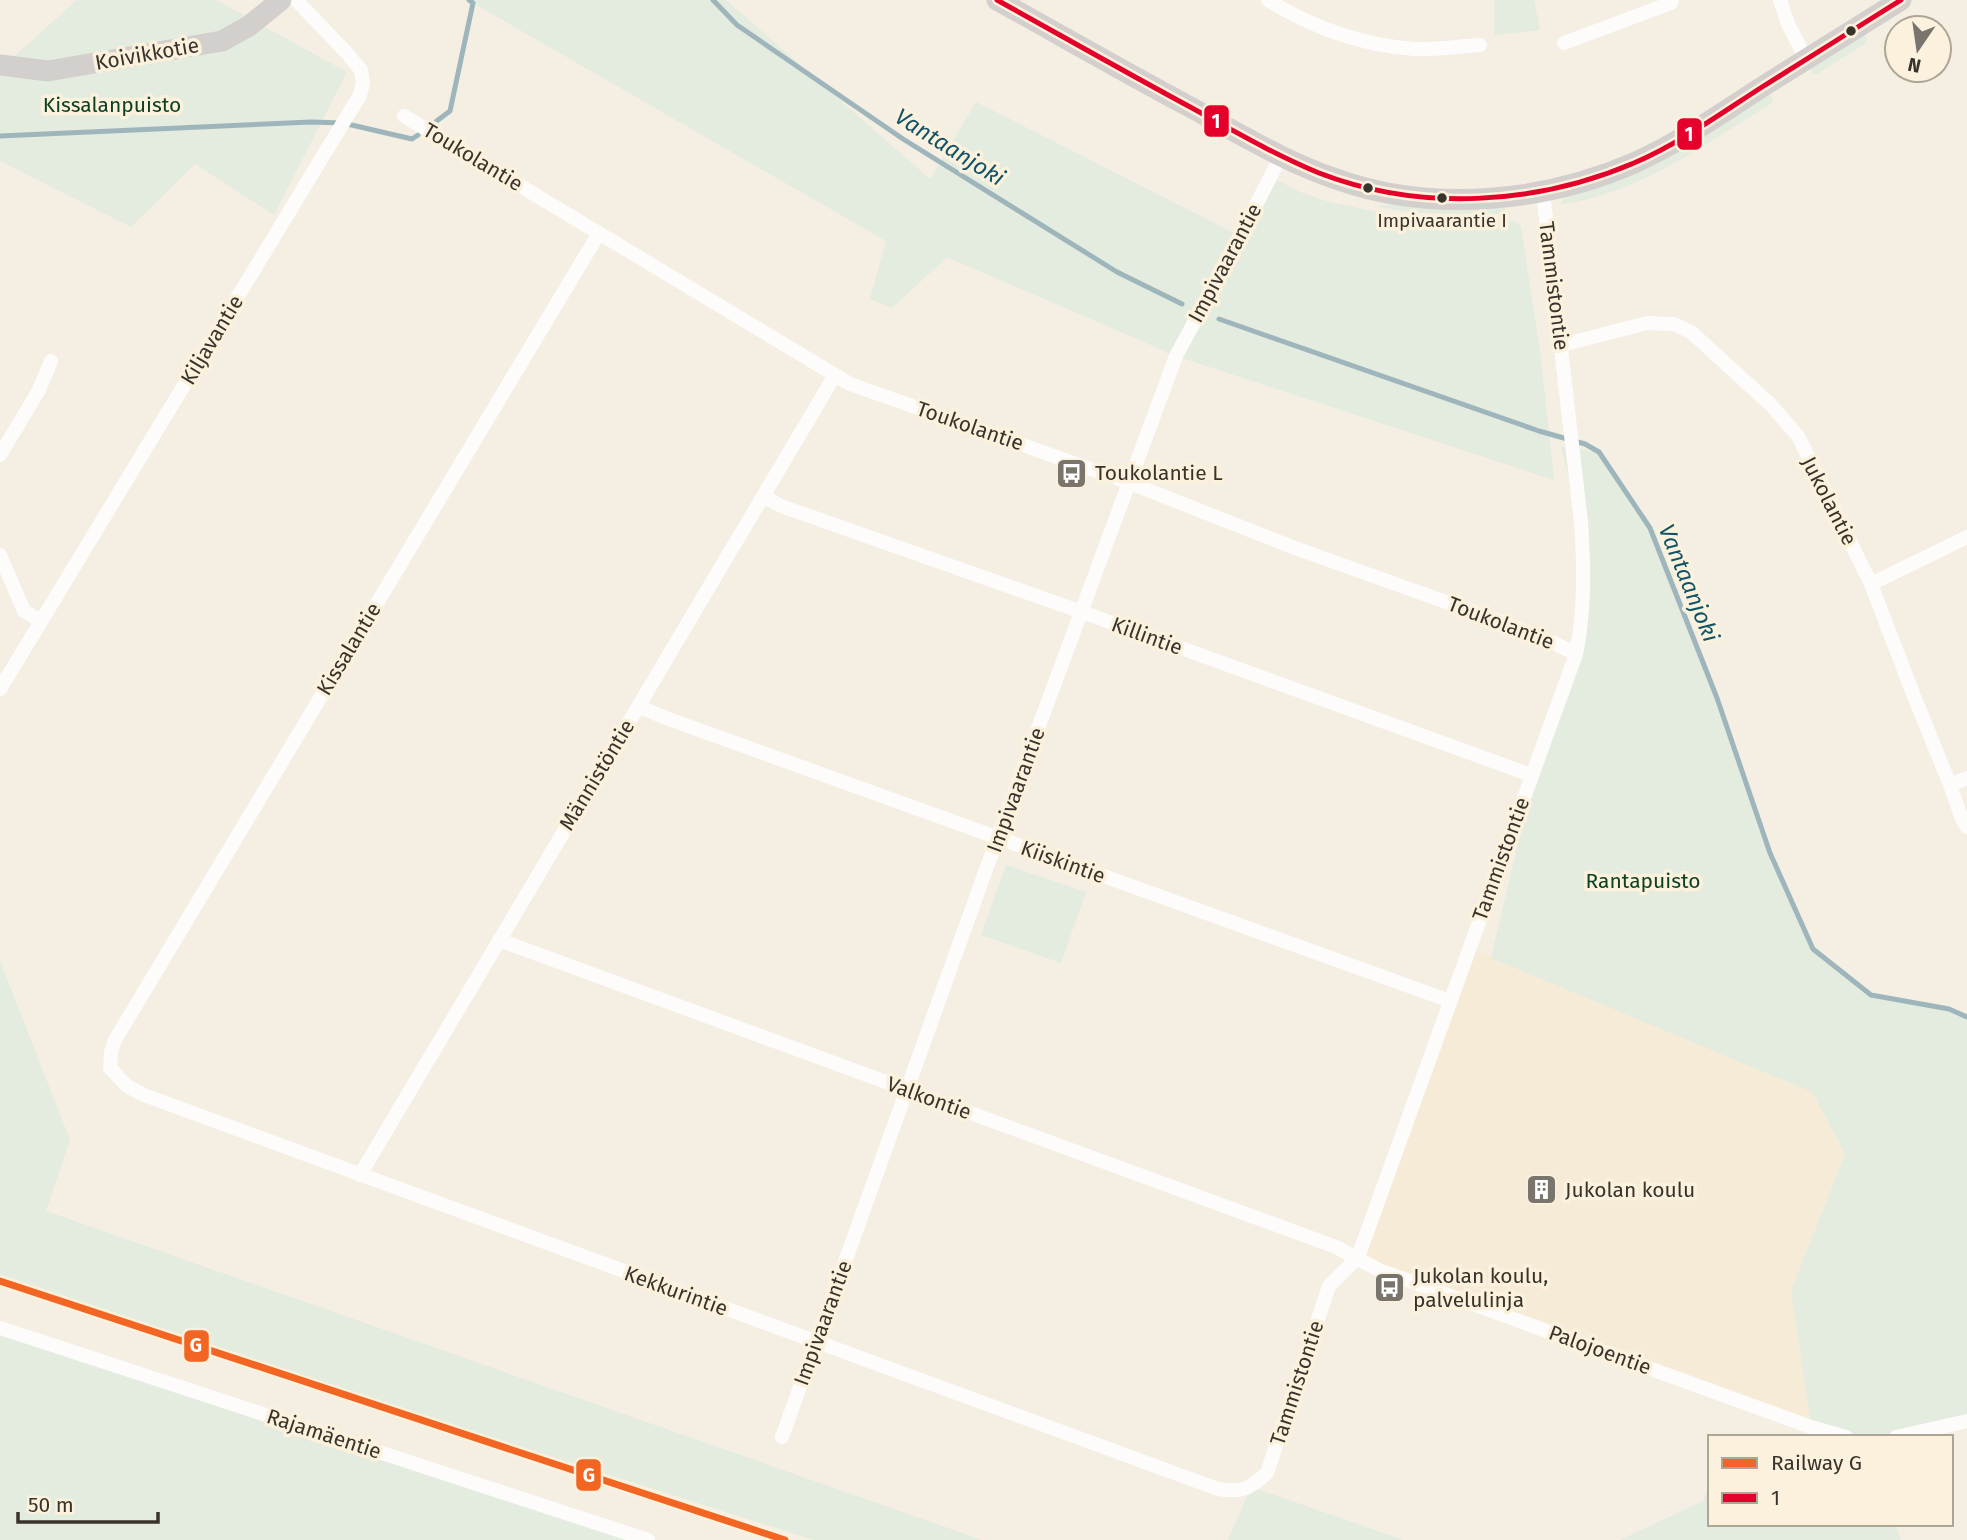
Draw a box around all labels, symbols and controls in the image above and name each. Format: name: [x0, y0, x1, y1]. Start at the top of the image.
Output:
north arrow: [1883, 14, 1953, 84]
unlabelled marker: [1844, 24, 1858, 38]
street label: Koivikkotie: [93, 32, 201, 76]
text: N: [1906, 52, 1923, 78]
park label: Kissalanpuisto: [43, 92, 181, 118]
water label: Vantaanjoki: [890, 102, 1011, 192]
line badge: 1: [1203, 104, 1230, 138]
text: 1: [1212, 110, 1220, 133]
street label: Toukolantie: [418, 117, 528, 197]
line badge: 1: [1676, 117, 1703, 151]
text: 1: [1685, 123, 1693, 146]
unlabelled marker: [1361, 181, 1375, 195]
marker: Impivaarantie I: [1435, 191, 1449, 205]
street label: Impivaarantie: [1183, 199, 1267, 327]
place label: Impivaarantie I: [1377, 209, 1507, 232]
street label: Tammistontie: [1533, 220, 1575, 352]
street label: Kiljavantie: [175, 290, 249, 390]
street label: Toukolantie: [913, 396, 1027, 456]
street label: Jukolantie: [1796, 452, 1862, 550]
bus stop icon: Toukolantie L: [1055, 456, 1089, 490]
place label: Toukolantie L: [1095, 460, 1223, 486]
water label: Vantaanjoki: [1653, 520, 1725, 646]
street label: Toukolantie: [1444, 591, 1558, 655]
street label: Kissalantie: [311, 598, 387, 700]
street label: Killintie: [1108, 611, 1186, 661]
street label: Männistöntie: [554, 715, 640, 835]
street label: Impivaarantie: [981, 724, 1051, 856]
street label: Tammistontie: [1467, 794, 1535, 924]
street label: Kiiskintie: [1017, 835, 1109, 889]
park label: Rantapuisto: [1585, 868, 1701, 894]
street label: Valkontie: [883, 1071, 975, 1125]
building icon: Jukolan koulu: [1525, 1173, 1559, 1207]
place label: Jukolan koulu: [1565, 1177, 1695, 1203]
street label: Impivaarantie: [788, 1257, 858, 1389]
street label: Kekkurintie: [621, 1260, 731, 1322]
place label: Jukolan koulu, palvelulinja: [1413, 1263, 1548, 1313]
bus stop icon: Jukolan koulu, palvelulinja: [1373, 1271, 1407, 1305]
street label: Tammistontie: [1265, 1317, 1329, 1449]
street label: Palojoentie: [1545, 1319, 1655, 1381]
line badge: G: [183, 1329, 210, 1363]
text: G: [190, 1334, 202, 1357]
street label: Rajamäentie: [263, 1403, 385, 1465]
legend: [1708, 1435, 1953, 1526]
text: Railway G: [1771, 1450, 1862, 1476]
line badge: G: [575, 1458, 602, 1492]
text: G: [583, 1464, 595, 1487]
scale bar: [18, 1480, 158, 1524]
text: 1: [1771, 1485, 1780, 1511]
text: 50 m: [28, 1492, 74, 1518]

